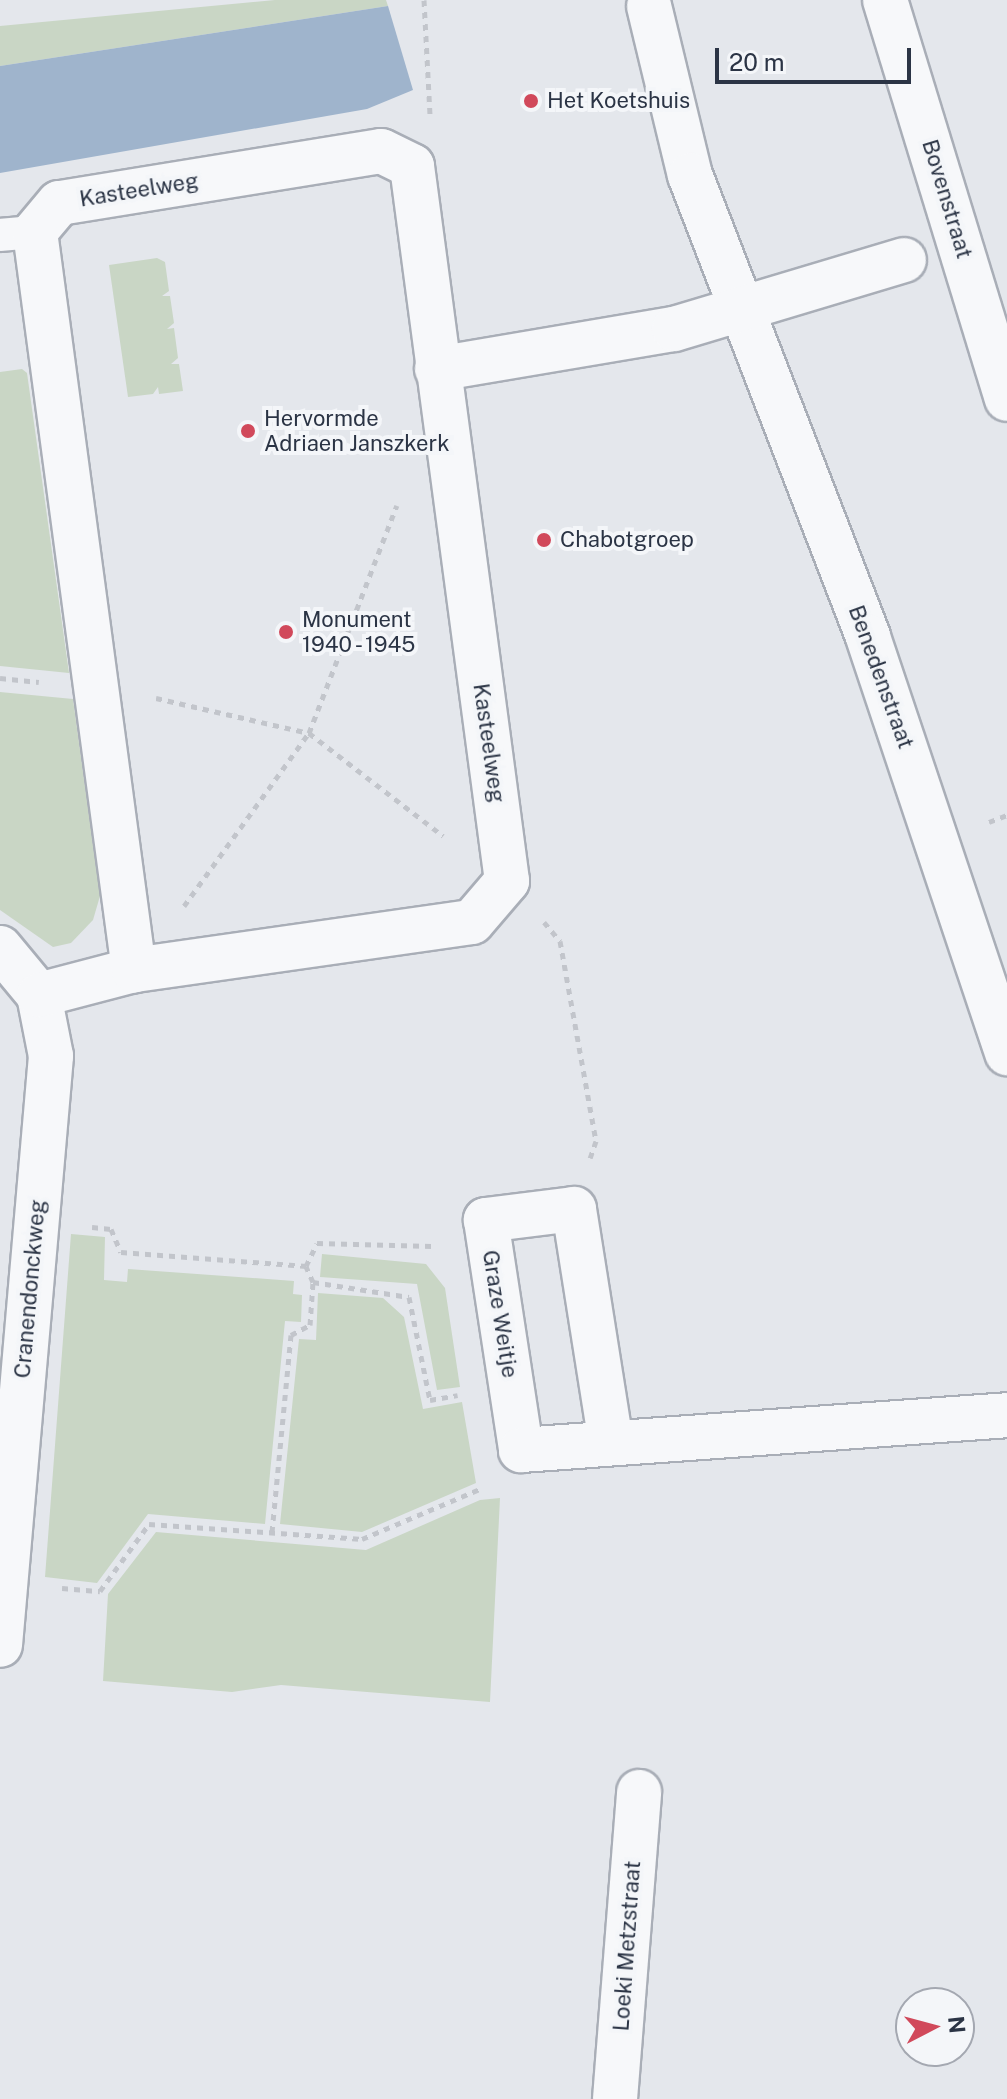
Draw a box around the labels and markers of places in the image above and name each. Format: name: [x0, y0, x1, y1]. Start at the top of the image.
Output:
place label: Het Koetshuis: [547, 88, 690, 114]
marker: Het Koetshuis: [522, 92, 540, 110]
place label: Hervormde Adriaen Janszkerk: [264, 405, 449, 456]
marker: Hervormde Adriaen Janszkerk: [239, 422, 257, 440]
place label: Chabotgroep: [560, 527, 694, 553]
marker: Chabotgroep: [535, 531, 553, 549]
place label: Monument 1940 - 1945: [302, 606, 421, 658]
marker: Monument 1940 - 1945: [277, 623, 295, 641]

